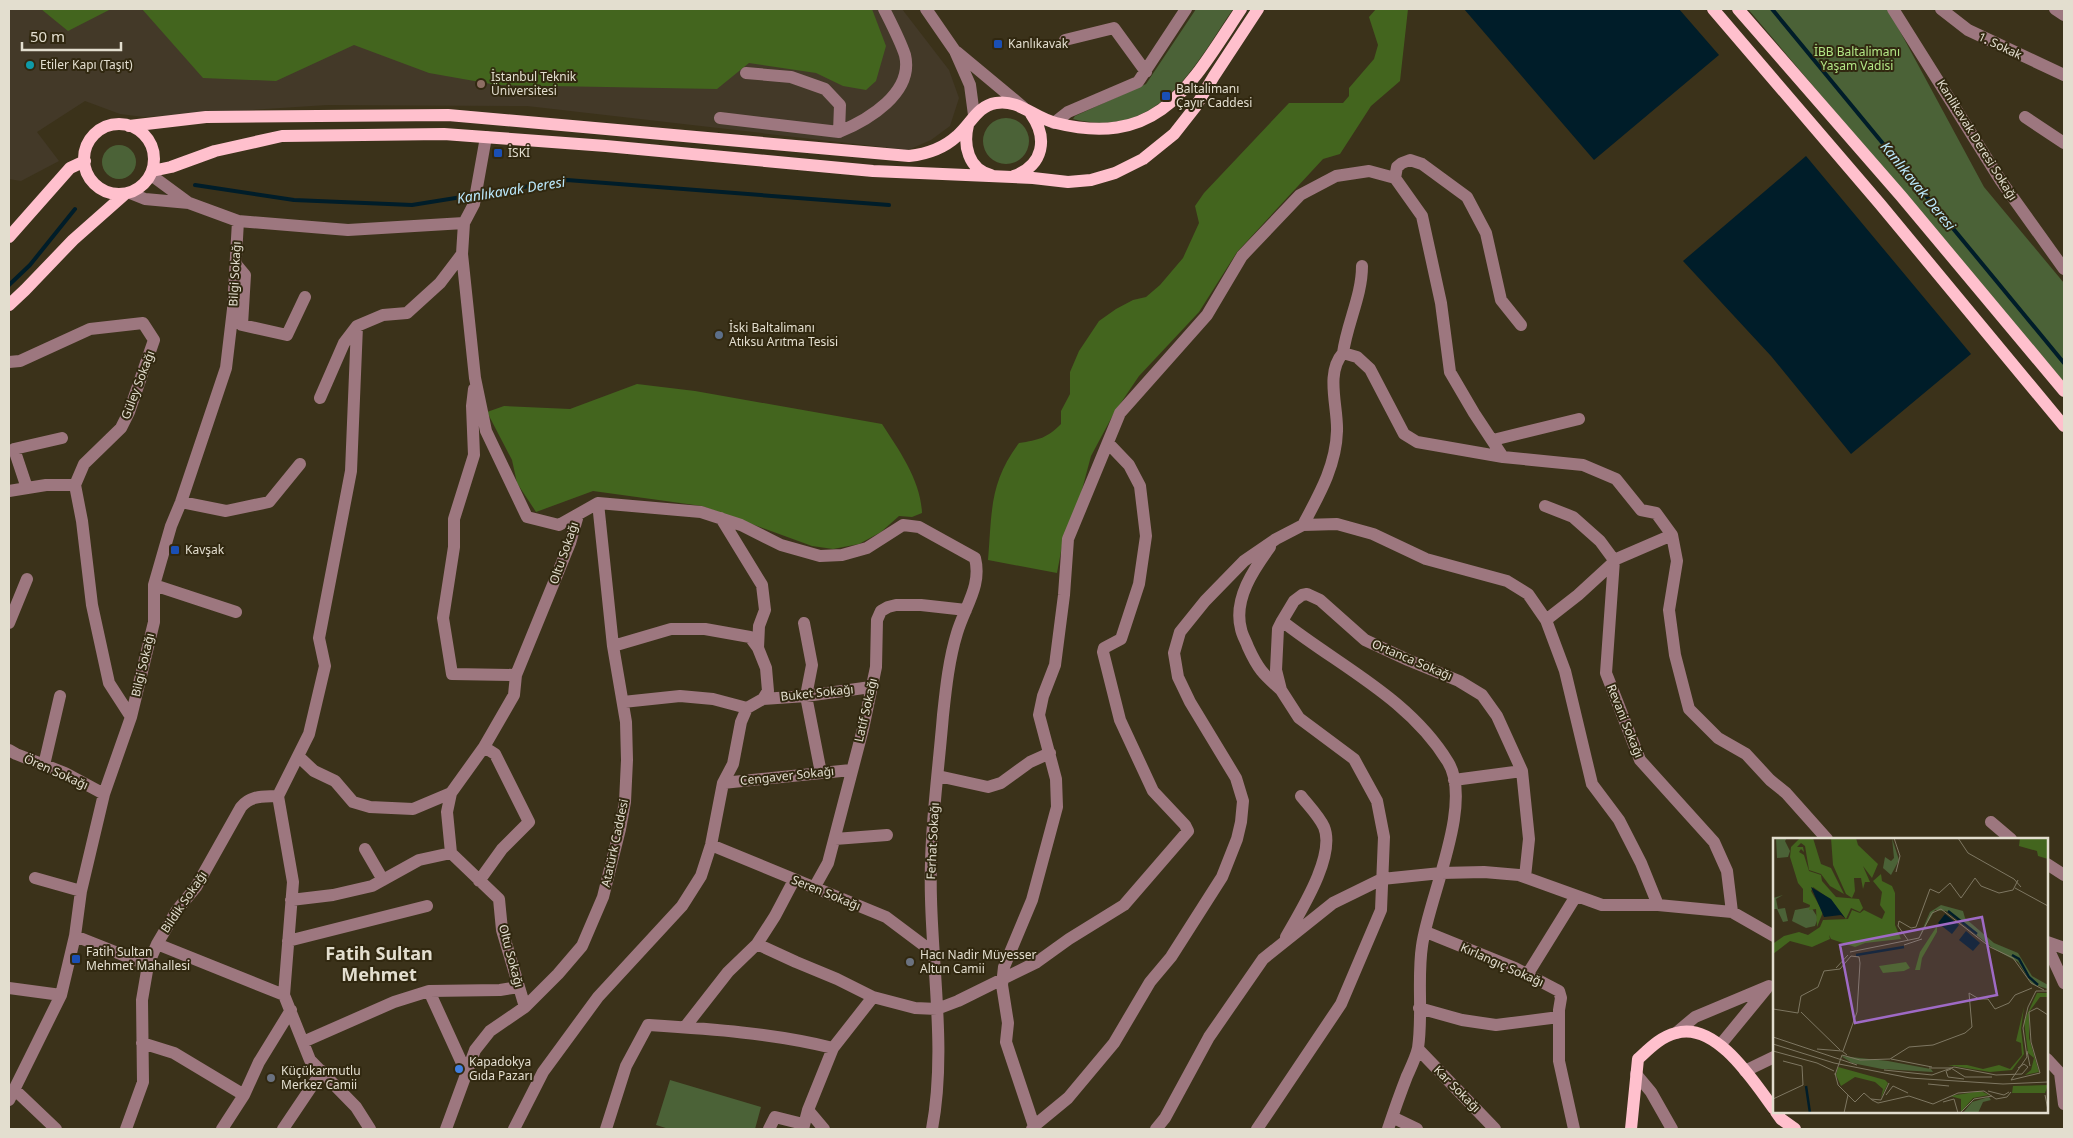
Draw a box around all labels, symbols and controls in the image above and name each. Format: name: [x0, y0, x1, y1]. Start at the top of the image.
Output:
scale bar: [22, 20, 121, 52]
text: 50 m: [30, 26, 65, 46]
street label: 1. Sokak: [1975, 28, 2025, 63]
place label: Kanlıkavak: [1008, 35, 1069, 52]
marker: Kanlıkavak: [992, 38, 1004, 50]
park label: İBB Baltalimanı Yaşam Vadisi: [1814, 43, 1900, 74]
place label: Etiler Kapı (Taşıt): [40, 56, 133, 73]
marker: Etiler Kapı (Taşıt): [24, 59, 36, 71]
place label: İstanbul Teknik Üniversitesi: [491, 68, 577, 99]
street label: Kanlikavak Deresi Sokağı: [1933, 76, 2022, 203]
marker: İstanbul Teknik Üniversitesi: [475, 78, 487, 90]
place label: Baltalimanı Çayır Caddesi: [1176, 80, 1252, 111]
marker: Baltalimanı Çayır Caddesi: [1160, 90, 1172, 102]
water label: Kanlıkavak Deresi: [1877, 137, 1960, 234]
place label: İSKİ: [508, 144, 530, 161]
marker: İSKİ: [492, 147, 504, 159]
water label: Kanlıkavak Deresi: [455, 172, 567, 207]
street label: Bilgi Sokağı: [224, 241, 245, 307]
place label: İski Baltalimanı Atıksu Arıtma Tesisi: [729, 319, 838, 350]
marker: İski Baltalimanı Atıksu Arıtma Tesisi: [713, 329, 725, 341]
street label: Güley Sokağı: [117, 348, 158, 422]
street label: Oltu Sokağı: [545, 519, 582, 586]
place label: Kavşak: [185, 541, 225, 558]
marker: Kavşak: [169, 544, 181, 556]
street label: Bilgi Sokağı: [127, 631, 158, 698]
street label: Ortanca Sokağı: [1369, 635, 1455, 684]
street label: Latif Sokağı: [850, 676, 881, 744]
street label: Buket Sokağı: [780, 680, 854, 705]
street label: Revani Sokağı: [1603, 682, 1648, 760]
street label: Ören Sokağı: [21, 750, 91, 793]
street label: Cengaver Sokağı: [739, 762, 835, 789]
street label: Atatürk Caddesi: [597, 797, 632, 889]
street label: Ferhat Sokağı: [922, 802, 943, 880]
inset map: [1773, 838, 2048, 1113]
street label: Bildik Sokağı: [157, 867, 211, 936]
street label: Seren Sokağı: [789, 871, 863, 914]
street label: Oltu Sokağı: [495, 922, 528, 989]
street label: Kırlangıç Sokağı: [1458, 939, 1547, 991]
district label: Fatih Sultan Mehmet: [325, 941, 433, 986]
place label: Fatih Sultan Mehmet Mahallesi: [86, 943, 190, 974]
place label: Hacı Nadir Müyesser Altun Camii: [920, 946, 1036, 977]
marker: Fatih Sultan Mehmet Mahallesi: [70, 953, 82, 965]
marker: Hacı Nadir Müyesser Altun Camii: [904, 956, 916, 968]
place label: Kapadokya Gıda Pazarı: [469, 1053, 532, 1084]
place label: Küçükarmutlu Merkez Camii: [281, 1062, 361, 1093]
street label: Kar Sokağı: [1430, 1062, 1484, 1116]
marker: Kapadokya Gıda Pazarı: [453, 1063, 465, 1075]
marker: Küçükarmutlu Merkez Camii: [265, 1072, 277, 1084]

